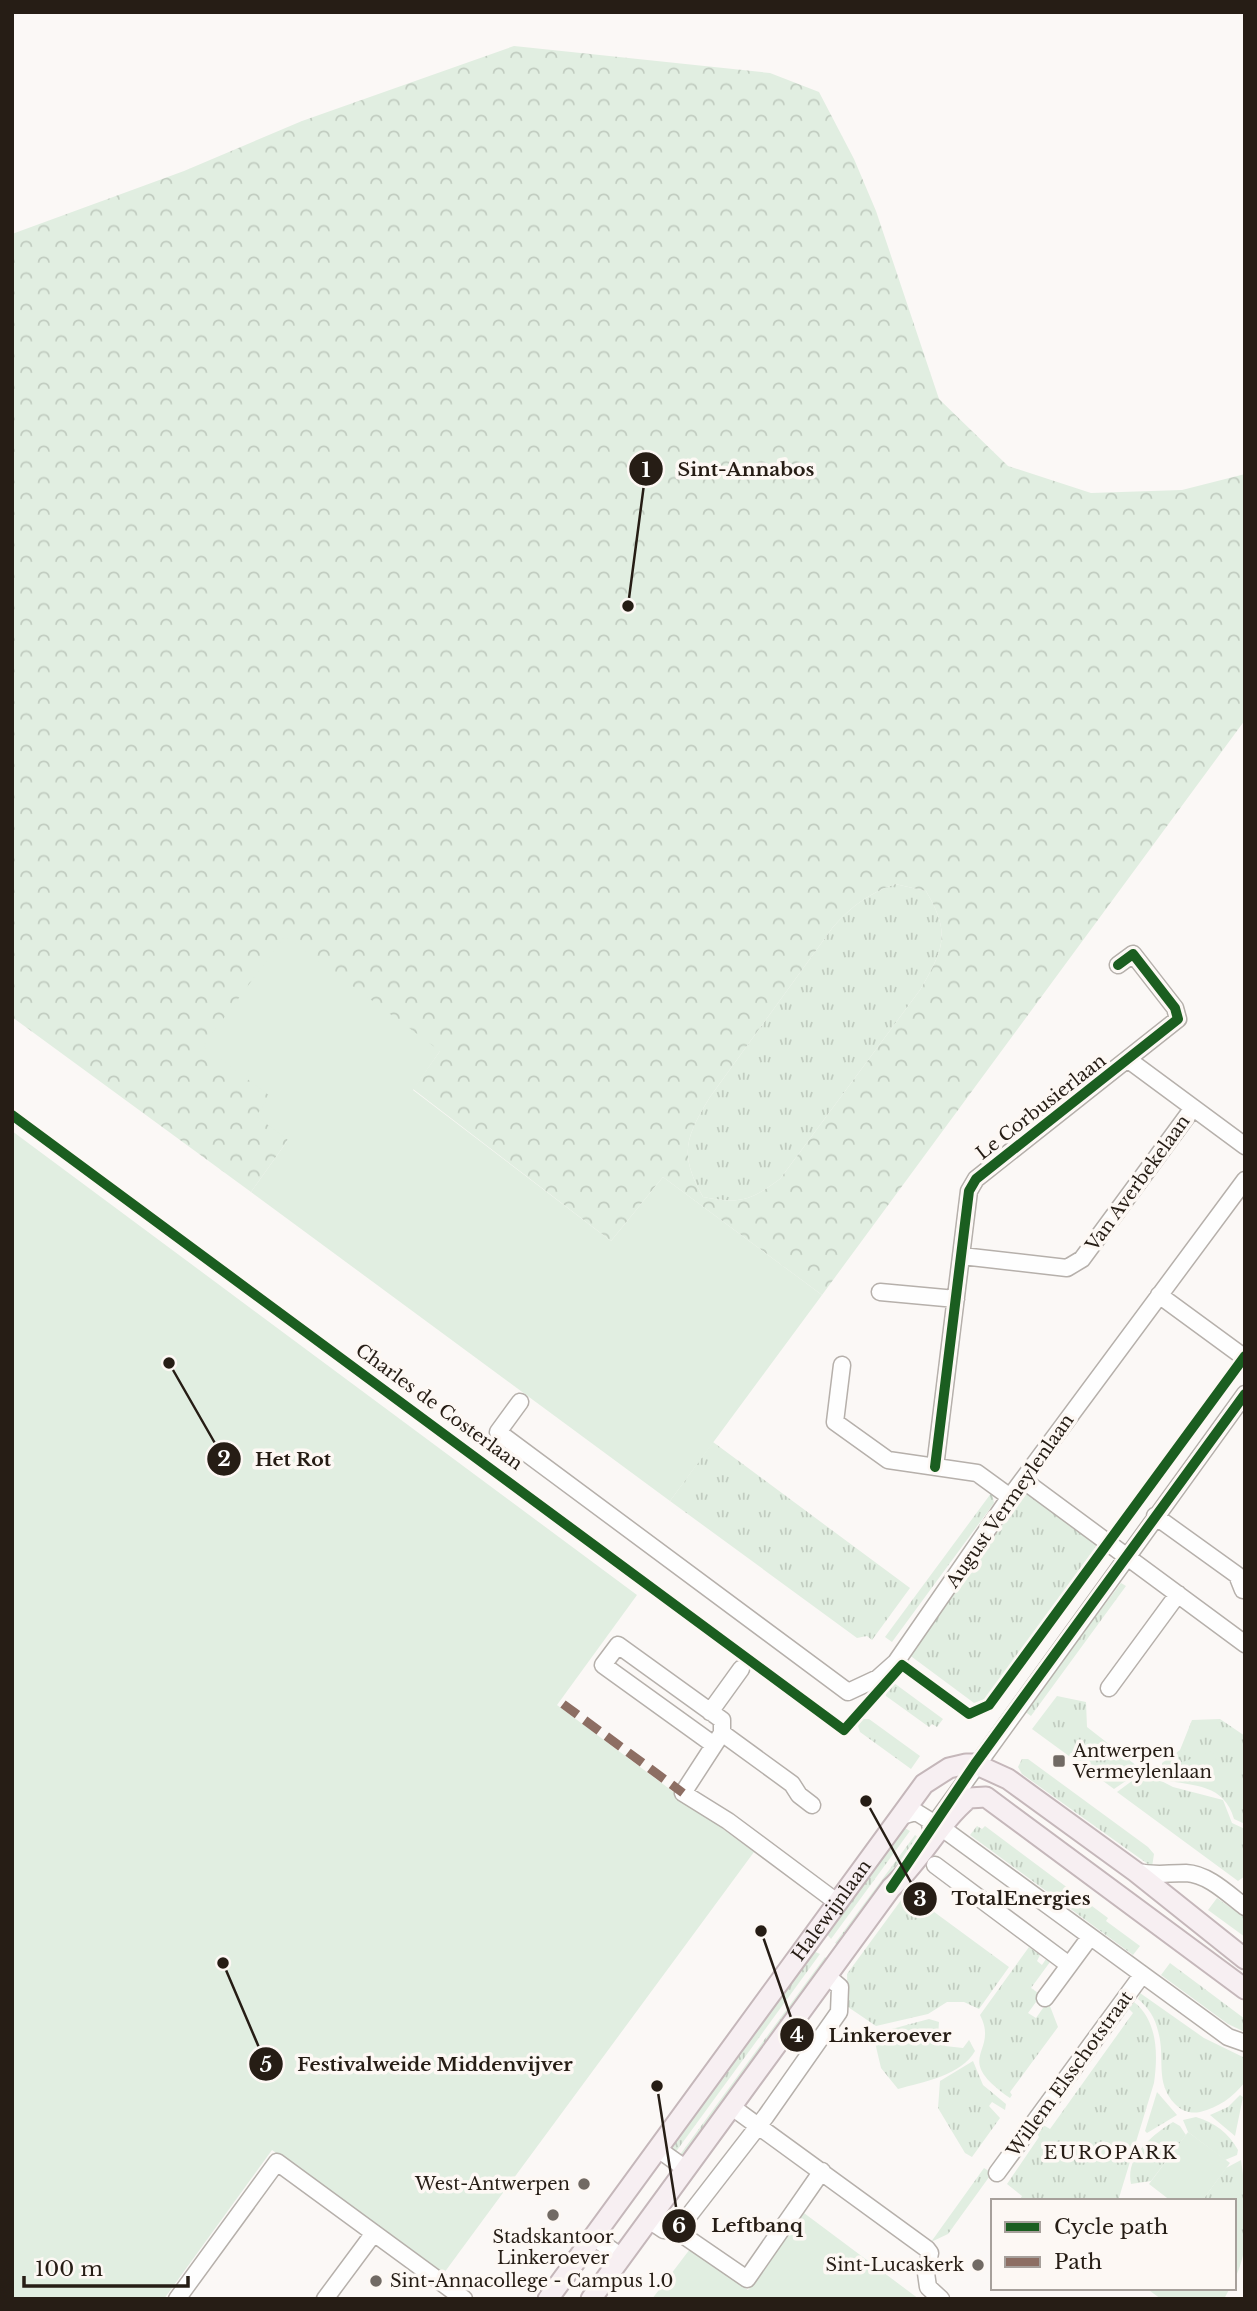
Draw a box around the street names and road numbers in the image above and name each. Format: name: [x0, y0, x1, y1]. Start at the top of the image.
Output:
street label: Le Corbusierlaan: [972, 1050, 1110, 1164]
street label: Van Averbekelaan: [1081, 1111, 1195, 1256]
street label: Charles de Costerlaan: [351, 1339, 527, 1475]
street label: August Vermeylenlaan: [941, 1410, 1078, 1593]
street label: Halewijnlaan: [787, 1855, 876, 1966]
street label: Willem Elsschotstraat: [1002, 1987, 1138, 2162]

